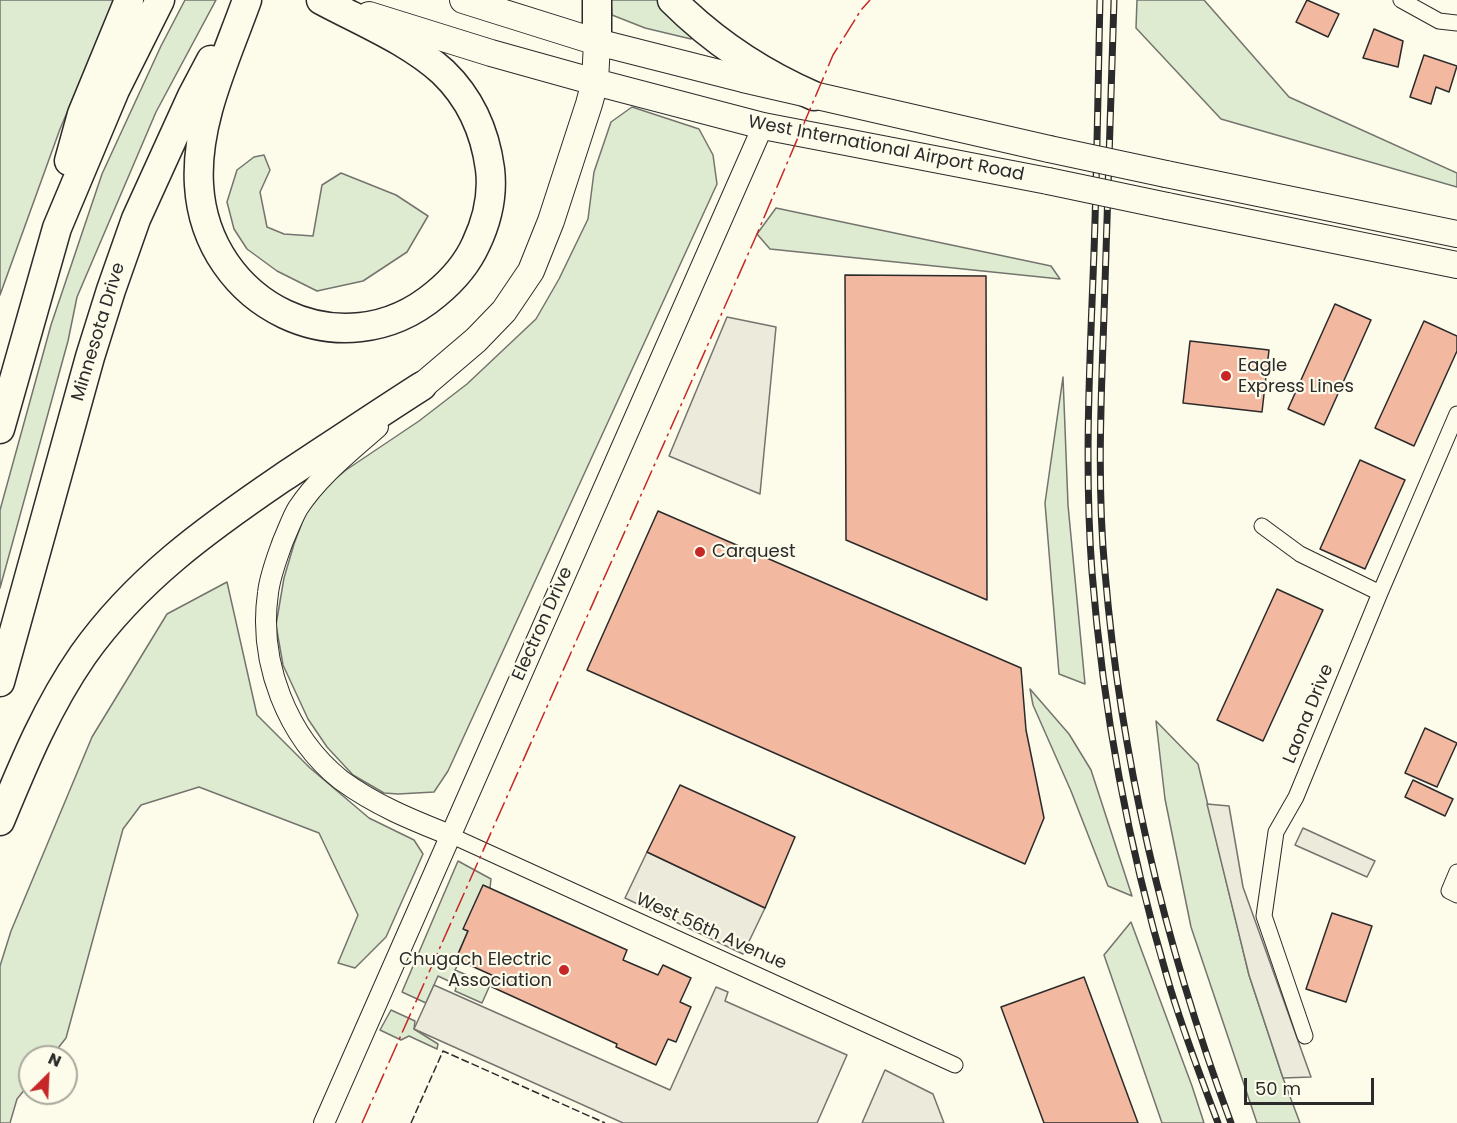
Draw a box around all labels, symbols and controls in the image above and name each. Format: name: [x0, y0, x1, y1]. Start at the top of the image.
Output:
street label: West International Airport Road: [746, 112, 1026, 186]
street label: Minnesota Drive: [68, 260, 130, 404]
place label: Eagle Express Lines: [1238, 355, 1354, 398]
marker: Eagle Express Lines: [1219, 369, 1233, 383]
place label: Carquest: [712, 541, 796, 563]
marker: Carquest: [693, 545, 707, 559]
street label: Electron Drive: [508, 564, 578, 684]
street label: Laona Drive: [1279, 661, 1339, 767]
street label: West 56th Avenue: [632, 889, 790, 975]
place label: Chugach Electric Association: [399, 949, 552, 992]
marker: Chugach Electric Association: [557, 963, 571, 977]
north arrow: [18, 1045, 78, 1105]
text: N: [45, 1047, 65, 1073]
scale bar: [1247, 1066, 1378, 1104]
text: 50 m: [1255, 1076, 1301, 1101]

